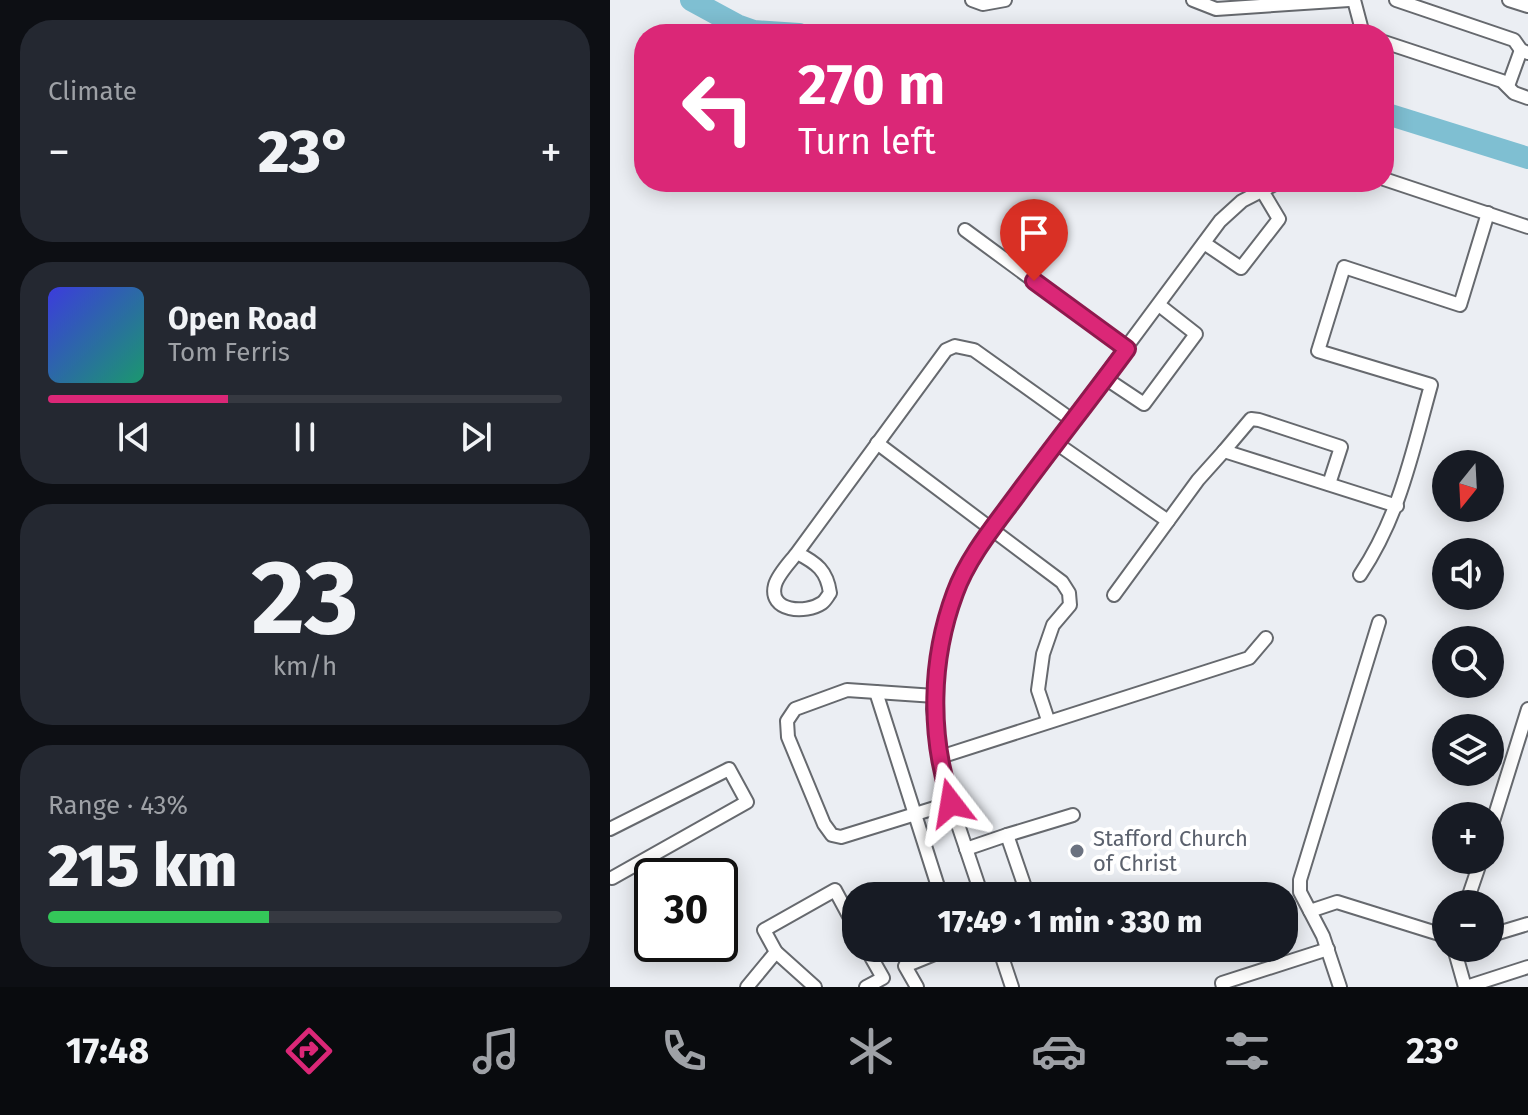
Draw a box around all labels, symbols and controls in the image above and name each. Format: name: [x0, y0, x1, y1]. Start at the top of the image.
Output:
text: 270 m: [798, 52, 945, 119]
icon: left: [666, 56, 770, 160]
text: Climate: [48, 76, 137, 107]
text: 23°: [258, 116, 352, 188]
text: Turn left: [798, 120, 936, 164]
text: −: [48, 126, 70, 179]
text: +: [540, 126, 562, 179]
pin: [1000, 199, 1068, 281]
icon: arrive: [1012, 211, 1056, 255]
text: Open Road: [168, 301, 317, 337]
text: Tom Ferris: [168, 337, 290, 368]
icon: previous: [112, 415, 156, 459]
icon: pause: [283, 415, 327, 459]
icon: next: [454, 415, 498, 459]
north arrow: [1432, 450, 1504, 522]
map controls: [1432, 450, 1504, 962]
text: 23: [251, 536, 359, 661]
button: sound: [1432, 538, 1504, 610]
button: search: [1432, 626, 1504, 698]
text: km/h: [273, 651, 337, 682]
button: layers: [1432, 714, 1504, 786]
position arrow: [909, 761, 993, 845]
text: Range · 43%: [48, 790, 188, 821]
button: +: [1432, 802, 1504, 874]
place label: Stafford Church of Christ: [1093, 825, 1248, 877]
text: 215 km: [48, 830, 237, 902]
marker: Stafford Church of Christ: [1068, 842, 1086, 860]
speed limit sign: 30: [634, 858, 738, 962]
button: −: [1432, 890, 1504, 962]
text: 17:49 · 1 min · 330 m: [938, 904, 1202, 940]
icon: directions: [281, 1023, 337, 1079]
icon: music: [468, 1023, 524, 1079]
icon: phone: [656, 1023, 712, 1079]
icon: climate: [843, 1023, 899, 1079]
icon: car: [1031, 1023, 1087, 1079]
icon: filters: [1219, 1023, 1275, 1079]
text: 17:48: [66, 1029, 149, 1073]
text: 23°: [1406, 1029, 1462, 1073]

